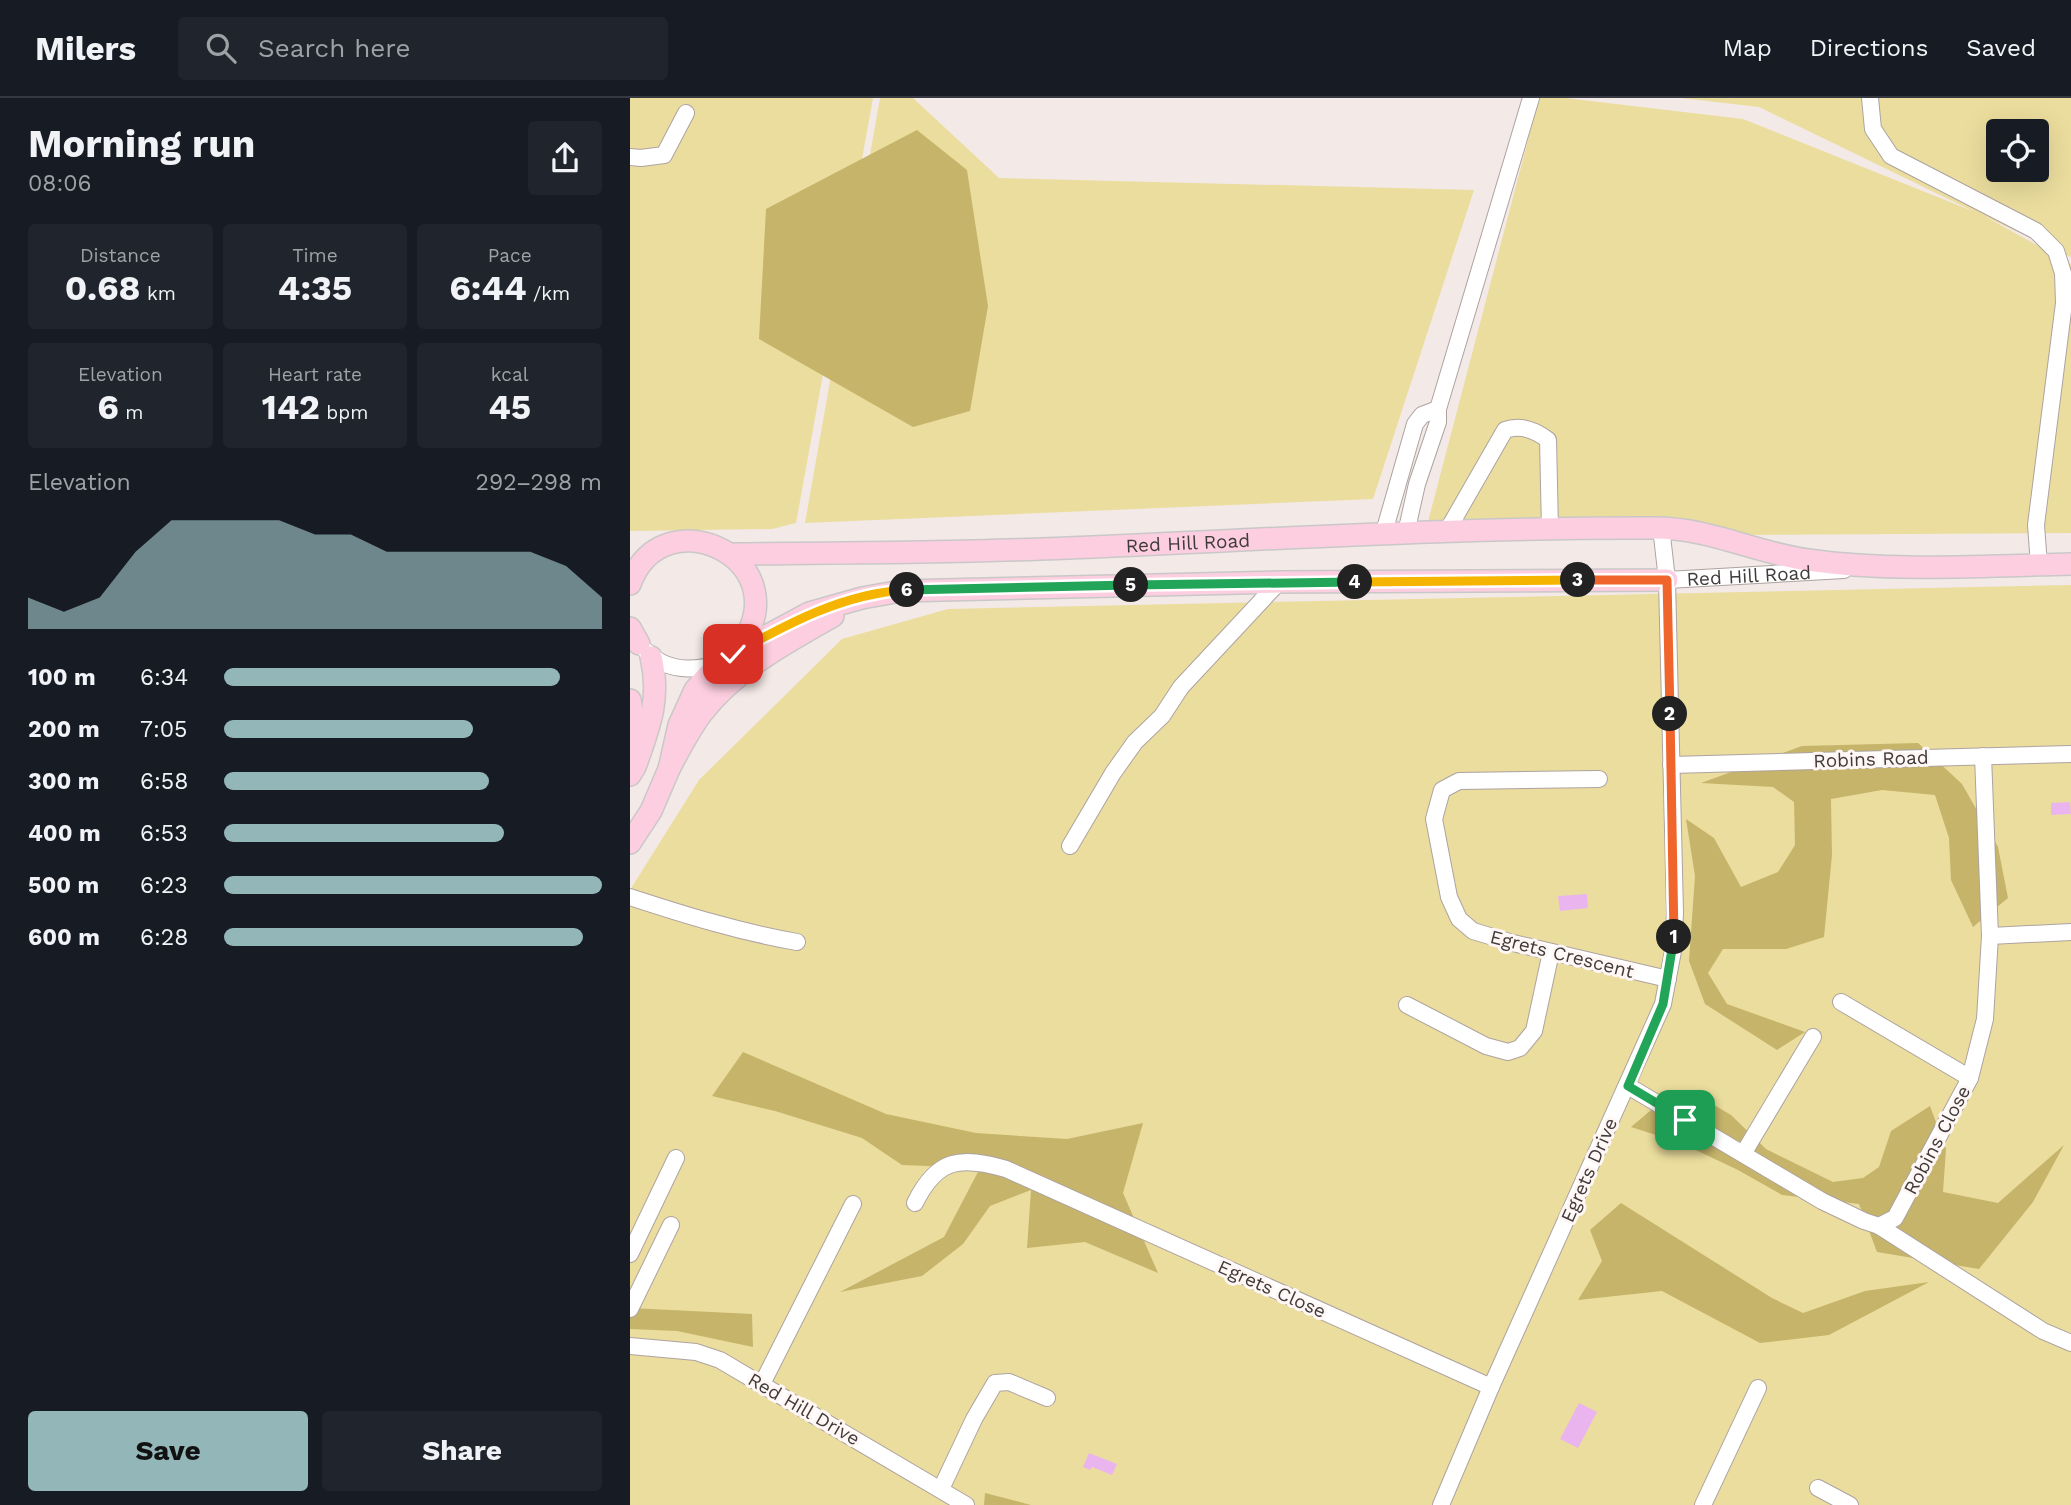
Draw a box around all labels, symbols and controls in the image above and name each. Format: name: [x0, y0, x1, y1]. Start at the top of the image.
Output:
search box: [178, 17, 668, 80]
text: Milers: [35, 29, 136, 68]
icon: search: [202, 29, 240, 67]
text: Search here: [258, 33, 410, 63]
text: Map: [1723, 34, 1772, 62]
text: Directions: [1810, 34, 1928, 62]
text: Saved: [1966, 34, 2036, 62]
map controls: [1986, 119, 2049, 182]
button: locate: [1986, 119, 2049, 182]
button: share: [528, 121, 602, 195]
text: Morning run: [28, 122, 255, 166]
text: 08:06: [28, 170, 92, 197]
text: Distance: [80, 244, 161, 267]
text: Time: [292, 244, 338, 267]
text: Pace: [488, 244, 532, 267]
text: 0.68: [65, 267, 140, 309]
text: 4:35: [278, 267, 352, 309]
text: 6:44: [449, 267, 527, 309]
text: km: [140, 282, 176, 305]
text: /km: [527, 282, 570, 305]
text: Elevation: [78, 363, 163, 386]
text: Heart rate: [268, 363, 362, 386]
text: kcal: [491, 363, 528, 386]
text: 6: [97, 386, 119, 428]
text: 142: [262, 386, 320, 428]
text: 45: [488, 386, 531, 428]
text: m: [119, 401, 143, 424]
text: bpm: [320, 401, 368, 424]
text: Elevation: [28, 469, 131, 496]
text: 292–298 m: [476, 469, 602, 496]
street label: Red Hill Road: [1125, 528, 1251, 557]
street label: Red Hill Road: [1686, 560, 1812, 590]
pin: 3: [1560, 562, 1595, 598]
pin: 4: [1338, 564, 1372, 600]
pin: 5: [1114, 568, 1148, 602]
text: 3: [1572, 568, 1583, 591]
text: 4: [1348, 570, 1361, 593]
pin: 6: [890, 573, 924, 608]
text: 5: [1125, 573, 1136, 596]
text: 6: [901, 578, 912, 601]
pin: [703, 624, 763, 684]
icon: check: [714, 635, 752, 673]
text: 100 m: [28, 664, 96, 691]
text: 6:34: [140, 664, 188, 691]
pin: 2: [1653, 696, 1688, 732]
text: 2: [1664, 702, 1675, 725]
text: 200 m: [28, 716, 100, 743]
text: 7:05: [140, 716, 187, 743]
street label: Robins Road: [1813, 745, 1929, 773]
text: 300 m: [28, 768, 99, 795]
text: 6:58: [140, 768, 188, 795]
text: 400 m: [28, 820, 101, 847]
text: 6:53: [140, 820, 188, 847]
text: 500 m: [28, 872, 99, 899]
text: 6:23: [140, 872, 188, 899]
pin: 1: [1656, 920, 1692, 954]
text: 600 m: [28, 924, 100, 951]
text: 6:28: [140, 924, 188, 951]
street label: Egrets Crescent: [1488, 925, 1636, 983]
text: 1: [1669, 925, 1678, 948]
street label: Robins Close: [1899, 1082, 1975, 1198]
pin: [1655, 1090, 1715, 1150]
icon: arrive: [1666, 1101, 1704, 1139]
street label: Egrets Drive: [1556, 1114, 1622, 1226]
street label: Egrets Close: [1214, 1255, 1330, 1323]
street label: Red Hill Drive: [744, 1368, 864, 1450]
button: Save: [28, 1411, 308, 1491]
button: Share: [322, 1411, 602, 1491]

